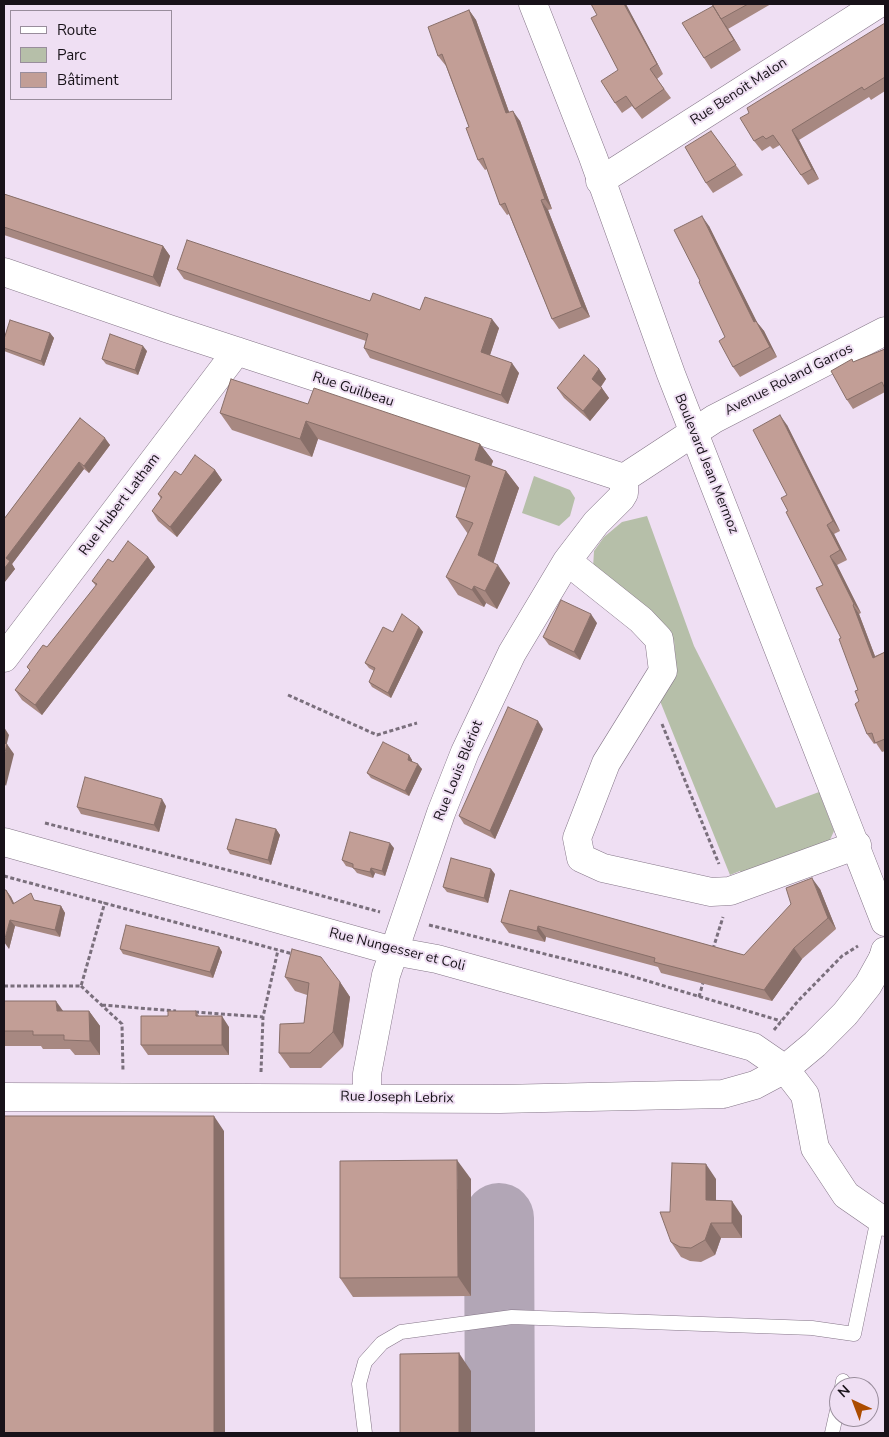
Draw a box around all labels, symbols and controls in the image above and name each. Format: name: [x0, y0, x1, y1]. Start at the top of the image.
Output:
legend: [10, 10, 172, 100]
text: Route: [57, 20, 97, 40]
text: Parc: [57, 45, 86, 65]
street label: Rue Benoit Malon: [688, 54, 790, 130]
text: Bâtiment: [57, 70, 118, 90]
street label: Avenue Roland Garros: [722, 340, 856, 420]
street label: Rue Guilbeau: [310, 369, 396, 411]
street label: Boulevard Jean Mermoz: [670, 392, 742, 536]
street label: Rue Hubert Latham: [76, 451, 164, 559]
street label: Rue Louis Blériot: [431, 718, 487, 824]
street label: Rue Nungesser et Coli: [327, 925, 467, 975]
street label: Rue Joseph Lebrix: [340, 1089, 454, 1107]
north arrow: [829, 1377, 879, 1427]
text: N: [834, 1381, 854, 1402]

